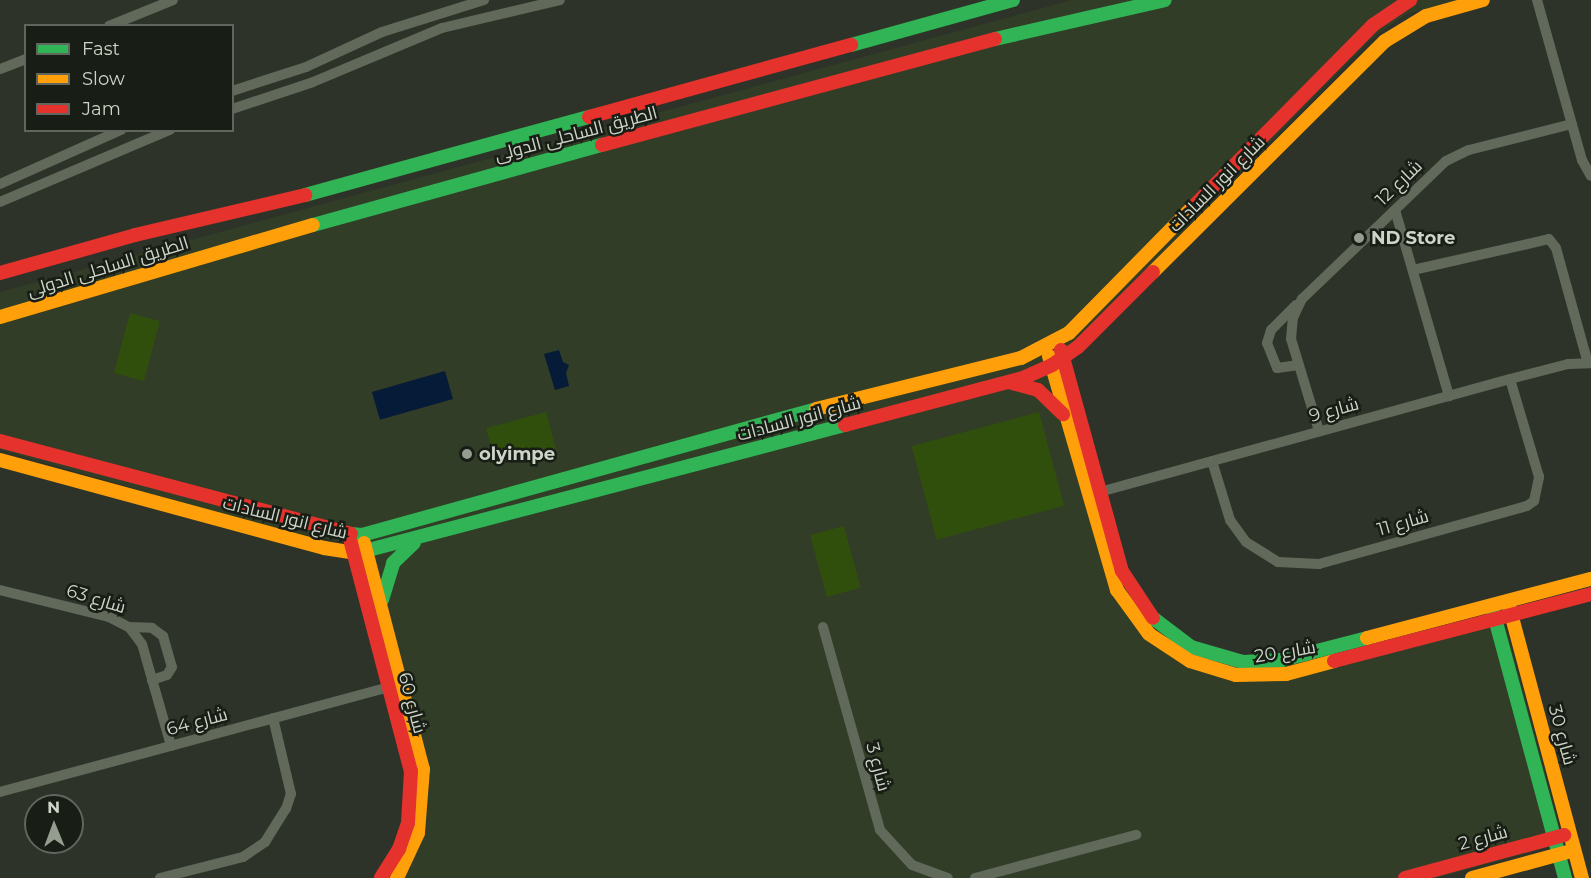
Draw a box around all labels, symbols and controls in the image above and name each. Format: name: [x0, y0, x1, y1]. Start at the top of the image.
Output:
legend: [24, 24, 234, 132]
text: Fast: [82, 38, 120, 60]
text: Slow: [82, 68, 125, 90]
text: Jam: [82, 98, 121, 120]
street label: الطريق الساحلى الدولى: [492, 102, 660, 166]
street label: شارع انور السادات: [1164, 131, 1270, 237]
street label: شارع 12: [1371, 156, 1427, 210]
place label: ND Store: [1371, 227, 1455, 249]
marker: ND Store: [1352, 231, 1366, 245]
street label: الطريق الساحلى الدولى: [25, 232, 191, 302]
street label: شارع انور السادات: [735, 392, 863, 446]
street label: شارع 9: [1307, 393, 1361, 427]
place label: olyimpe: [479, 443, 555, 465]
marker: olyimpe: [460, 447, 474, 461]
street label: شارع انور السادات: [221, 492, 349, 544]
street label: شارع 11: [1375, 505, 1431, 541]
street label: شارع 63: [64, 580, 128, 618]
street label: شارع 20: [1253, 637, 1317, 667]
street label: شارع 60: [393, 670, 431, 736]
street label: شارع 30: [1544, 702, 1580, 768]
street label: شارع 64: [164, 703, 230, 741]
street label: شارع 3: [861, 740, 895, 794]
north arrow: [24, 794, 84, 854]
text: N: [47, 798, 60, 817]
street label: شارع 2: [1456, 821, 1510, 855]

